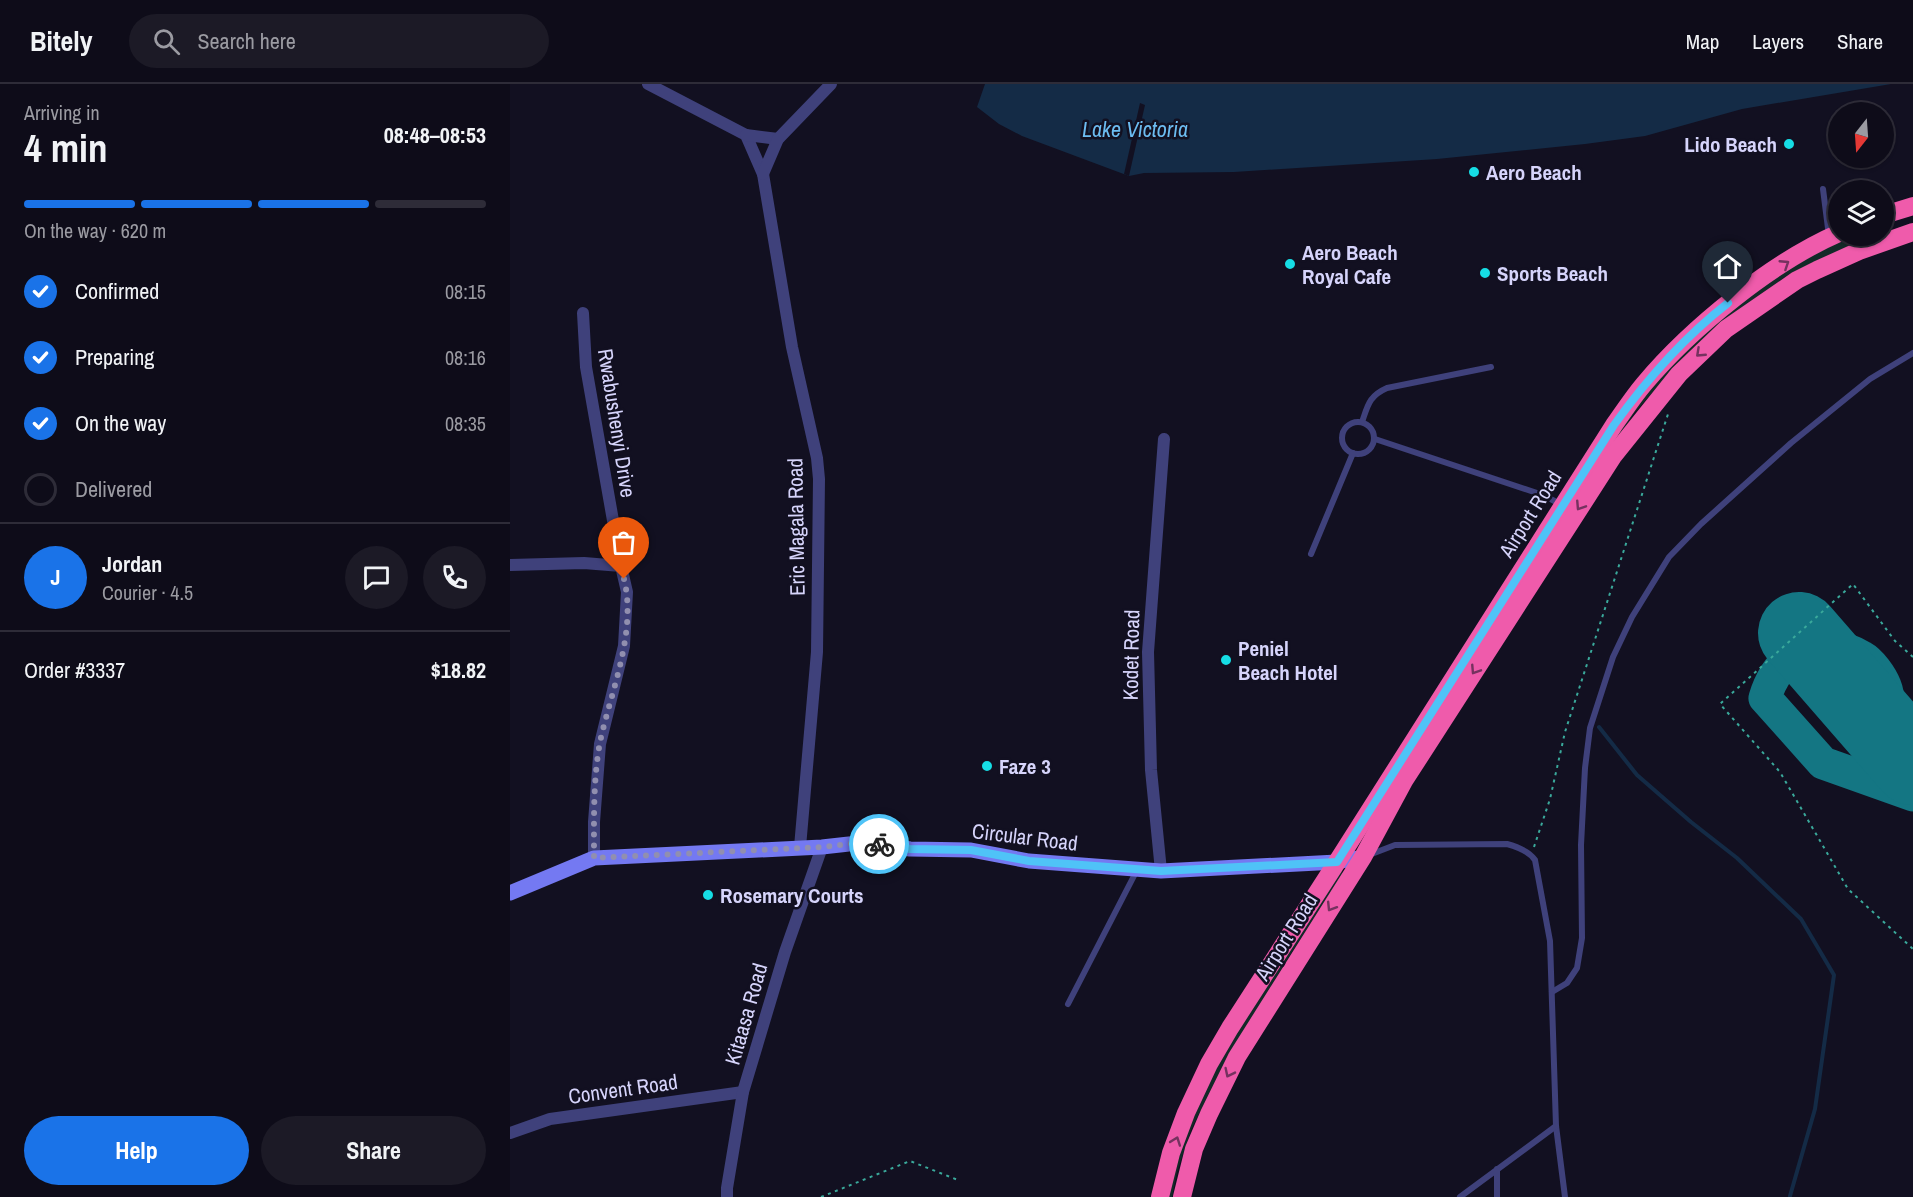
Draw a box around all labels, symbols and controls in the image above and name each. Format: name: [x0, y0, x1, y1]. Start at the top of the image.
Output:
search box: [129, 14, 549, 68]
text: Bitely: [30, 22, 93, 60]
icon: search: [150, 25, 183, 58]
text: Search here: [198, 26, 296, 56]
text: Map: [1686, 27, 1719, 56]
text: Layers: [1752, 27, 1804, 56]
text: Share: [1837, 27, 1883, 56]
text: Arriving in: [24, 99, 100, 126]
north arrow: [1828, 102, 1894, 168]
map controls: [1828, 102, 1894, 246]
water label: Lake Victoria: [1082, 114, 1188, 144]
text: 08:48–08:53: [384, 120, 486, 150]
text: 4 min: [24, 122, 108, 174]
place label: Lido Beach: [1684, 130, 1777, 159]
marker: Lido Beach: [1782, 137, 1796, 151]
place label: Aero Beach: [1486, 158, 1582, 187]
marker: Aero Beach: [1467, 165, 1481, 179]
button: layers: [1828, 180, 1894, 246]
text: On the way · 620 m: [24, 217, 166, 244]
place label: Aero Beach Royal Cafe: [1302, 238, 1398, 291]
pin: [1702, 241, 1753, 303]
icon: home: [1711, 250, 1744, 283]
marker: Aero Beach Royal Cafe: [1283, 257, 1297, 271]
place label: Sports Beach: [1497, 259, 1608, 288]
one-way arrow: [1778, 260, 1789, 271]
marker: Sports Beach: [1478, 266, 1492, 280]
icon: check: [24, 275, 57, 308]
text: Confirmed: [75, 276, 159, 306]
text: 08:15: [445, 278, 486, 305]
icon: check: [24, 341, 57, 374]
text: Preparing: [75, 342, 154, 372]
text: 08:16: [445, 344, 486, 371]
one-way arrow: [1696, 346, 1707, 357]
street label: Rwabushenyi Drive: [591, 347, 643, 499]
icon: check: [24, 407, 57, 440]
text: On the way: [75, 408, 166, 438]
text: 08:35: [445, 410, 486, 437]
street label: Eric Magala Road: [780, 458, 812, 596]
street label: Airport Road: [1491, 465, 1568, 564]
text: Delivered: [75, 474, 152, 504]
one-way arrow: [1576, 500, 1587, 511]
pin: [598, 517, 649, 579]
icon: bag: [607, 526, 640, 559]
button: chat: [345, 546, 408, 609]
button: phone: [423, 546, 486, 609]
text: Jordan: [102, 549, 162, 579]
text: J: [50, 562, 61, 592]
text: Courier · 4.5: [102, 579, 193, 606]
street label: Kodet Road: [1116, 609, 1146, 701]
place label: Peniel Beach Hotel: [1238, 634, 1338, 687]
marker: Peniel Beach Hotel: [1219, 653, 1233, 667]
text: Order #3337: [24, 655, 125, 685]
text: $18.82: [431, 655, 486, 685]
one-way arrow: [1471, 664, 1482, 675]
place label: Faze 3: [999, 752, 1051, 781]
marker: Faze 3: [980, 759, 994, 773]
courier: [849, 814, 909, 874]
street label: Circular Road: [971, 816, 1079, 858]
icon: bike: [863, 828, 896, 861]
place label: Rosemary Courts: [720, 881, 864, 910]
marker: Rosemary Courts: [701, 888, 715, 902]
street label: Airport Road: [1247, 888, 1324, 987]
one-way arrow: [1327, 901, 1339, 911]
street label: Kitaasa Road: [718, 960, 774, 1068]
one-way arrow: [1225, 1066, 1237, 1077]
street label: Convent Road: [566, 1067, 680, 1111]
button: Help: [24, 1116, 249, 1185]
button: Share: [261, 1116, 486, 1185]
one-way arrow: [1168, 1136, 1181, 1147]

